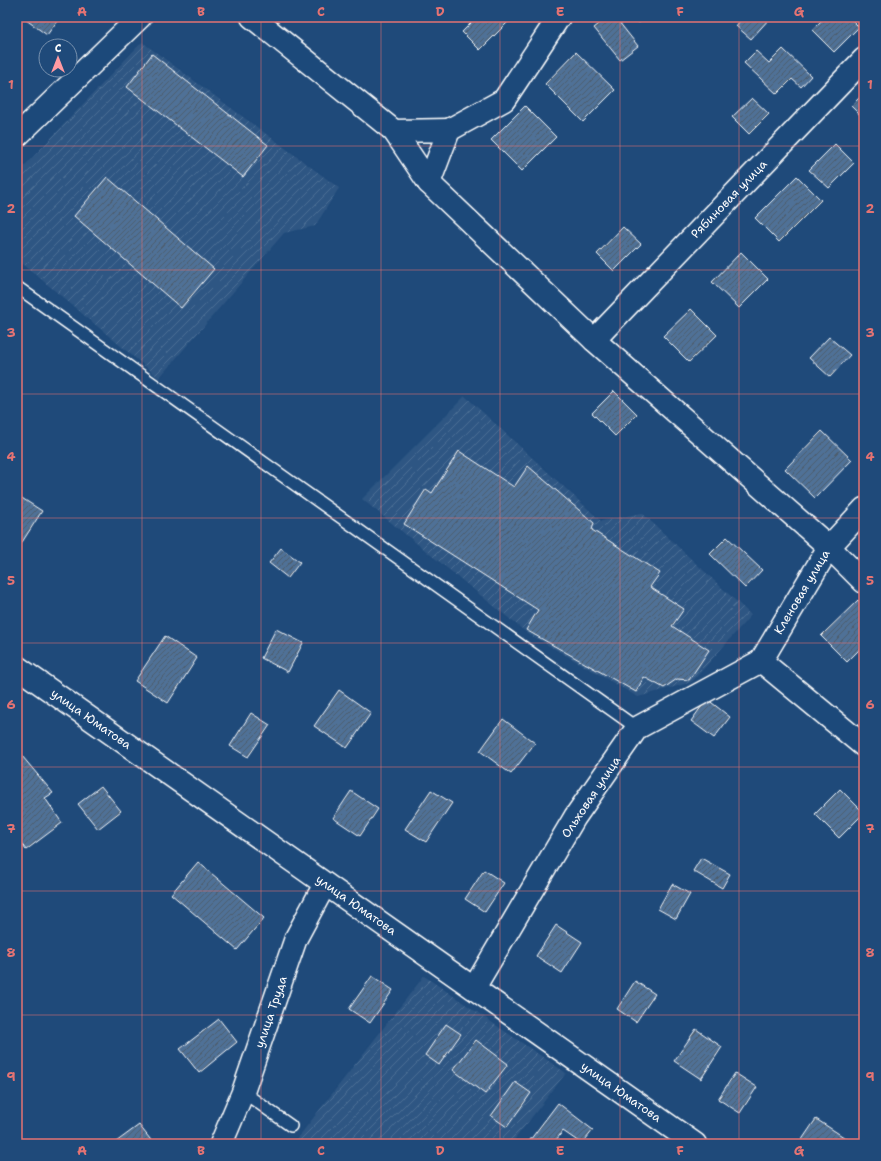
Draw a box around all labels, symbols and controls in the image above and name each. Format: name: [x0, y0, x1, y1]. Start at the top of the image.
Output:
text: A: [77, 3, 87, 20]
text: B: [197, 3, 205, 20]
text: C: [317, 3, 325, 20]
text: D: [435, 3, 445, 20]
text: E: [556, 3, 565, 20]
text: F: [676, 3, 684, 20]
text: G: [794, 3, 805, 20]
north arrow: [38, 38, 78, 78]
text: С: [55, 41, 62, 56]
text: 1: [8, 76, 14, 93]
text: 1: [867, 76, 873, 93]
street label: Рябиновая улица: [687, 156, 771, 242]
text: 2: [6, 200, 16, 217]
text: 2: [865, 200, 875, 217]
text: 3: [6, 324, 16, 341]
text: 3: [865, 324, 875, 341]
text: 4: [6, 448, 16, 465]
text: 4: [865, 448, 875, 465]
street label: Кленовая улица: [770, 546, 834, 637]
text: 5: [7, 572, 15, 589]
text: 5: [866, 572, 874, 589]
street label: улица Юматова: [48, 685, 135, 753]
text: 6: [6, 696, 16, 713]
text: 6: [865, 696, 875, 713]
street label: Ольховая улица: [558, 753, 625, 841]
text: 7: [6, 820, 16, 837]
text: 7: [865, 820, 875, 837]
street label: улица Юматова: [313, 871, 400, 939]
text: 8: [6, 944, 16, 961]
text: 8: [865, 944, 875, 961]
street label: улица Труда: [251, 973, 291, 1050]
street label: улица Юматова: [578, 1058, 665, 1126]
text: 9: [6, 1068, 16, 1085]
text: 9: [865, 1068, 875, 1085]
text: A: [77, 1142, 87, 1159]
text: B: [197, 1142, 205, 1159]
text: C: [317, 1142, 325, 1159]
text: D: [435, 1142, 445, 1159]
text: E: [556, 1142, 565, 1159]
text: F: [676, 1142, 684, 1159]
text: G: [794, 1142, 805, 1159]

